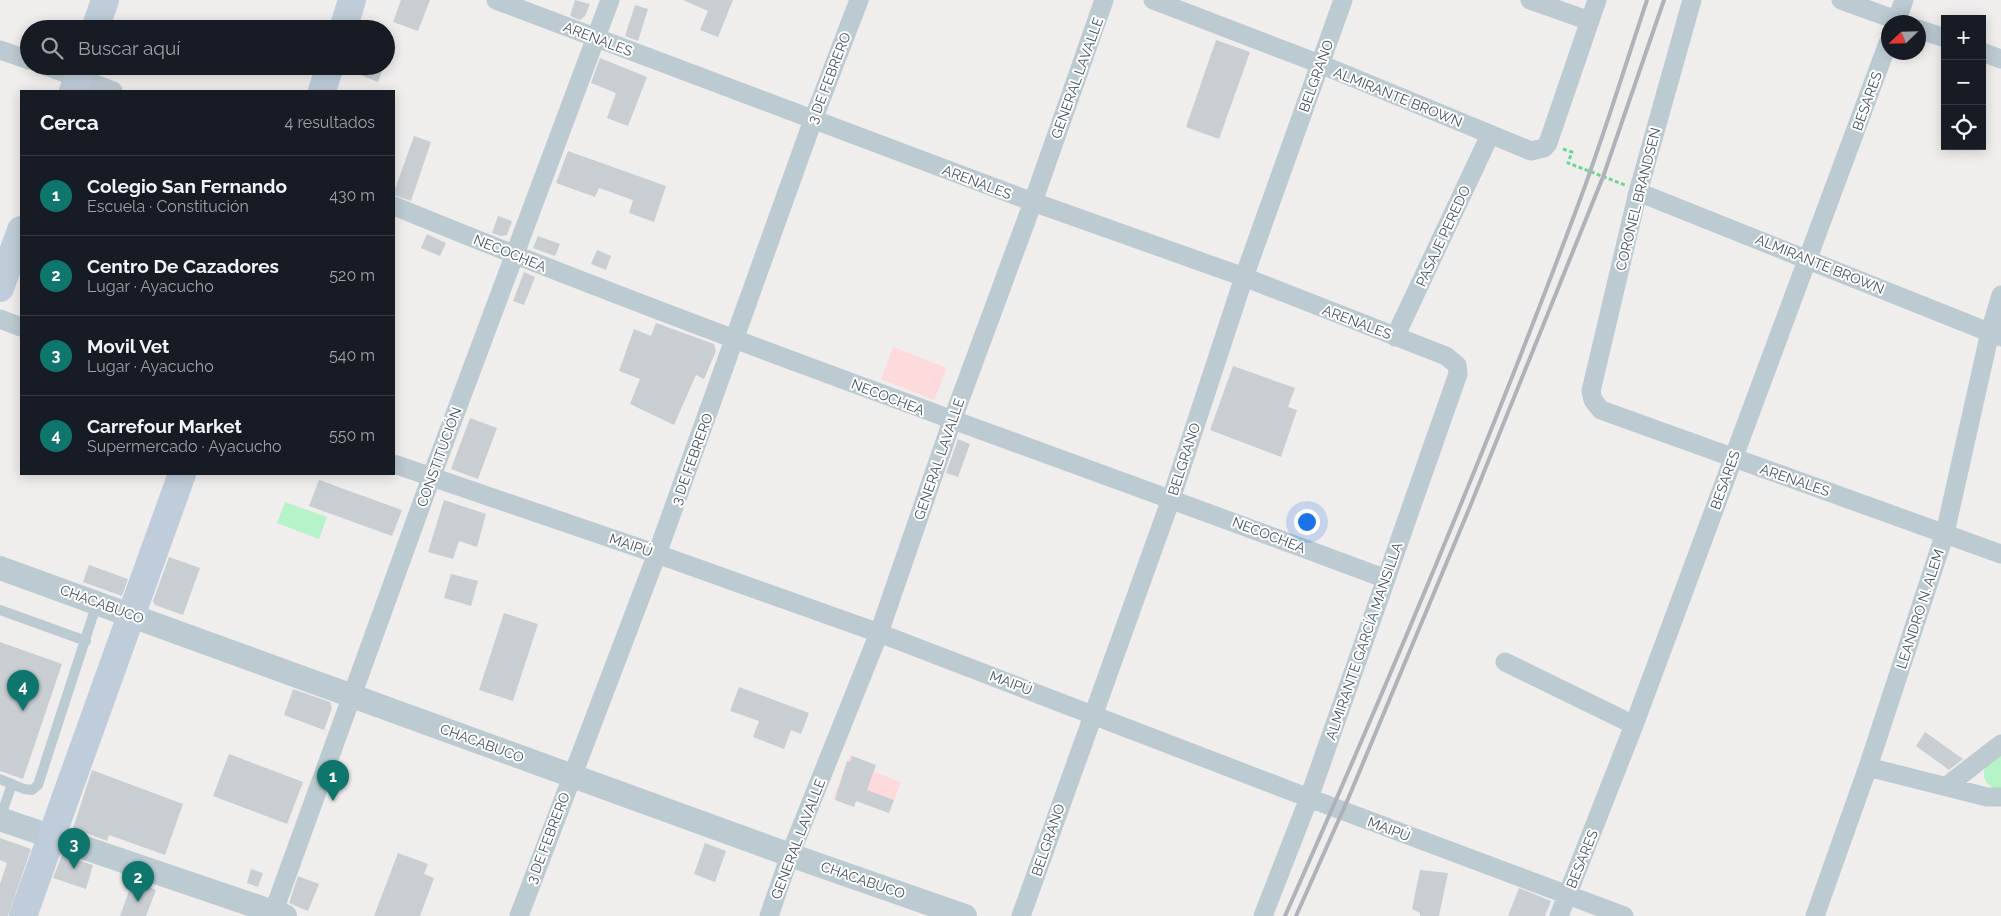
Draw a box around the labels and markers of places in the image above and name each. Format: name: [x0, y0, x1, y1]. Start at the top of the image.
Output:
pin: 4: [7, 670, 39, 711]
pin: 1: [317, 760, 349, 801]
pin: 3: [58, 828, 90, 869]
pin: 2: [122, 861, 154, 902]

